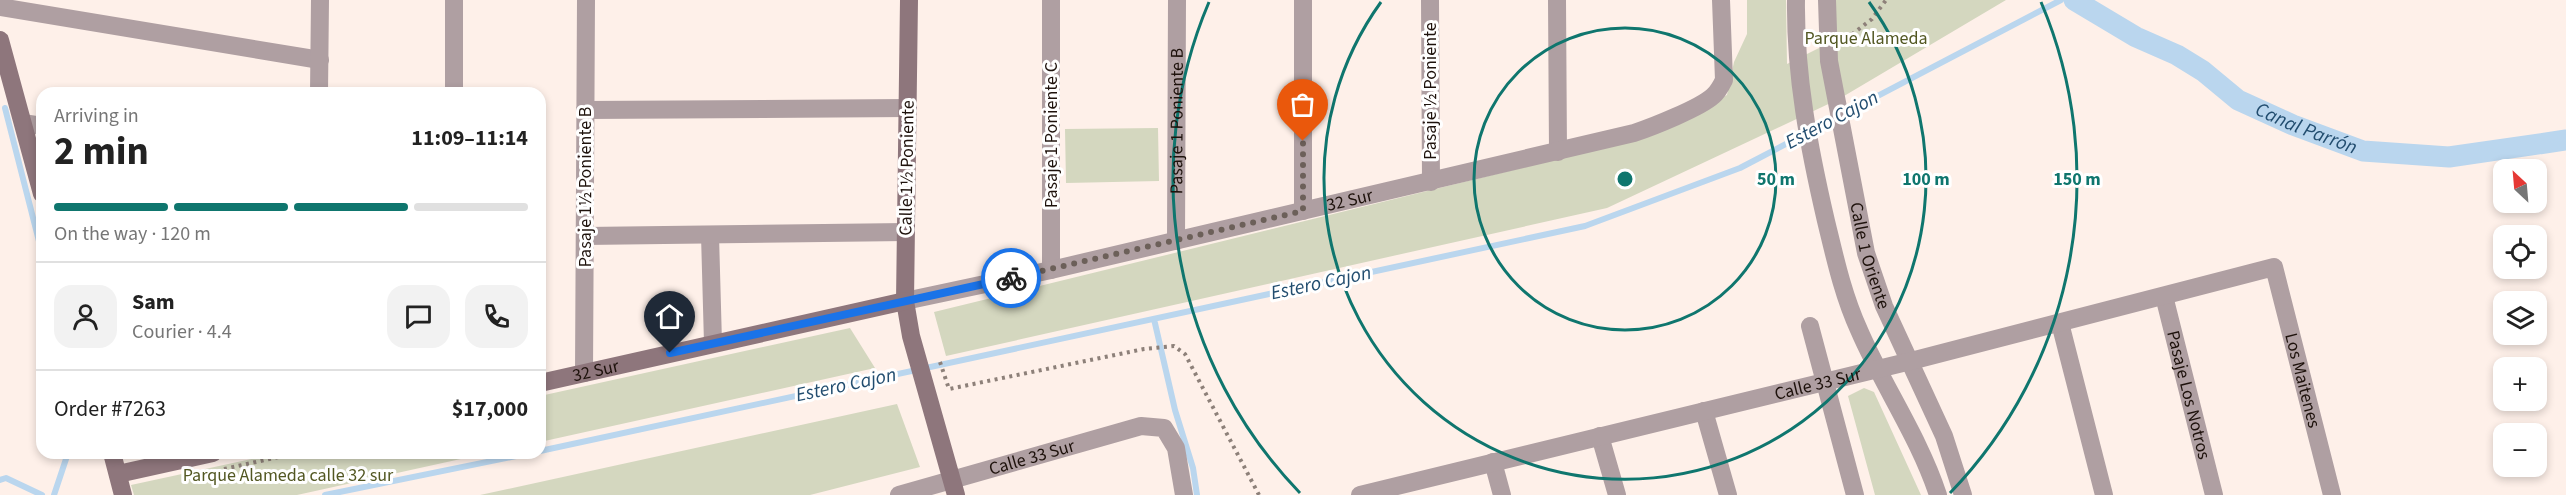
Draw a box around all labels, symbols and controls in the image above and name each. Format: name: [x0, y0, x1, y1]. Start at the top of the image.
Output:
street label: Pasaje ½ Poniente: [1418, 22, 1443, 160]
park label: Parque Alameda: [1804, 26, 1928, 51]
street label: Pasaje 1 Poniente B: [1164, 48, 1189, 194]
street label: Pasaje 1 Poniente C: [1039, 62, 1064, 208]
pin: [1277, 79, 1328, 141]
water label: Estero Cajon: [1780, 84, 1884, 156]
icon: bag: [1286, 88, 1319, 121]
water label: Canal Parrón: [2251, 96, 2361, 162]
street label: Calle 1½ Poniente: [893, 100, 921, 236]
text: Arriving in: [54, 102, 139, 130]
street label: Pasaje 1½ Poniente B: [573, 107, 598, 267]
text: 11:09–11:14: [411, 122, 528, 154]
text: 2 min: [54, 124, 149, 180]
north arrow: [2493, 159, 2547, 213]
map controls: [2493, 159, 2547, 477]
text: 50 m: [1757, 167, 1795, 192]
text: 100 m: [1902, 167, 1950, 192]
text: 150 m: [2053, 167, 2101, 192]
centre of rings: [1615, 169, 1635, 189]
street label: 32 Sur: [1324, 182, 1376, 217]
street label: Calle 1 Oriente: [1844, 200, 1897, 312]
text: On the way · 120 m: [54, 220, 211, 248]
button: locate: [2493, 225, 2547, 279]
courier: [981, 248, 1041, 308]
water label: Estero Cajon: [1268, 259, 1374, 307]
icon: bike: [995, 262, 1028, 295]
button: person: [54, 285, 117, 348]
button: chat: [387, 285, 450, 348]
button: phone: [465, 285, 528, 348]
text: Sam: [132, 286, 175, 318]
pin: [644, 291, 695, 353]
button: layers: [2493, 291, 2547, 345]
icon: home: [653, 300, 686, 333]
text: Courier · 4.4: [132, 318, 232, 346]
street label: Pasaje Los Notros: [2161, 328, 2217, 462]
street label: Los Maitenes: [2279, 330, 2327, 431]
street label: 32 Sur: [570, 353, 622, 388]
button: +: [2493, 357, 2547, 411]
water label: Estero Cajon: [793, 361, 899, 409]
street label: Calle 33 Sur: [1772, 361, 1864, 406]
text: Order #7263: [54, 393, 166, 425]
text: $17,000: [452, 393, 528, 425]
button: −: [2493, 423, 2547, 477]
street label: Calle 33 Sur: [986, 433, 1078, 481]
park label: Parque Alameda calle 32 sur: [183, 463, 394, 488]

